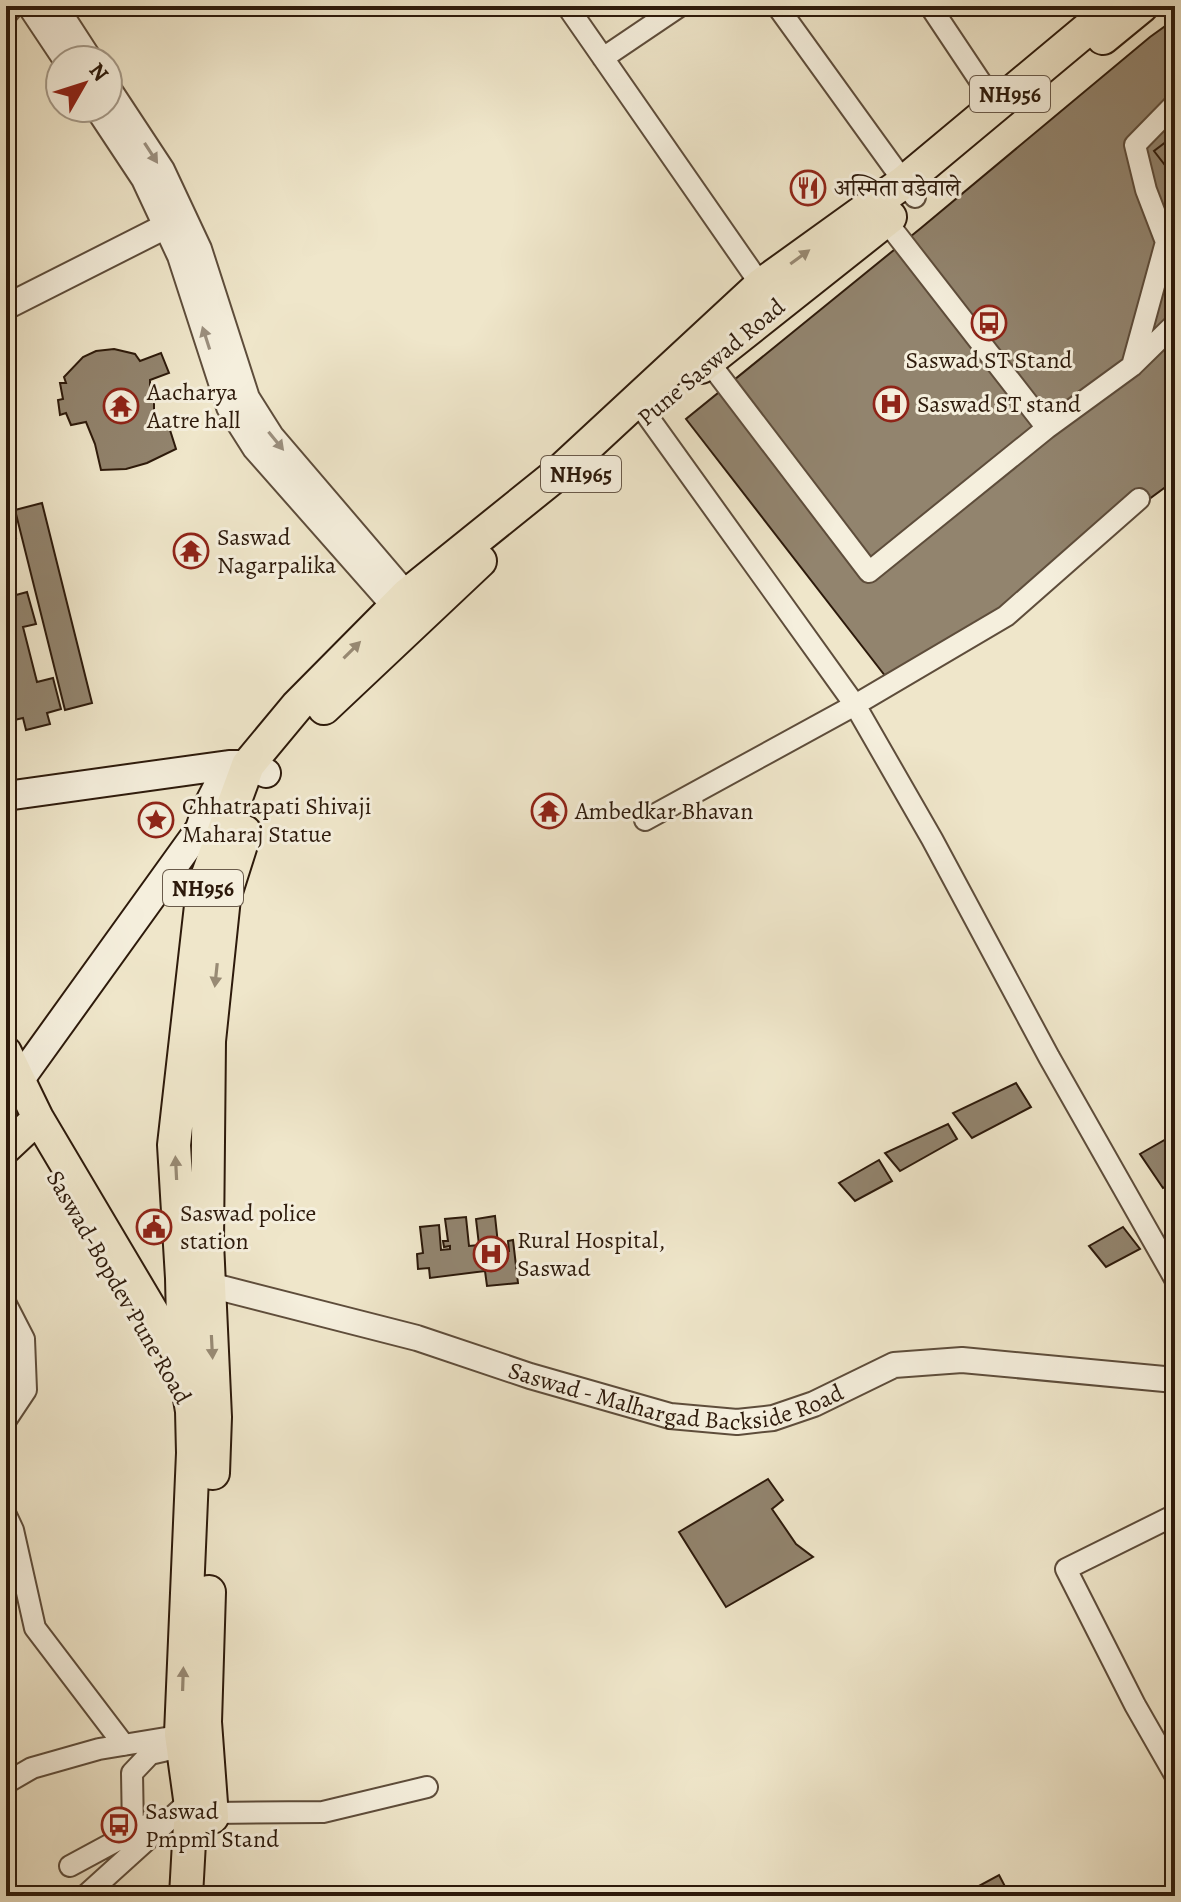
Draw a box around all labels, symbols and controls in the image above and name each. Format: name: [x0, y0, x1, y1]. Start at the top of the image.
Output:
north arrow: [44, 44, 124, 124]
text: N: [82, 56, 115, 88]
road number: NH956: [970, 76, 1050, 112]
one-way arrow: [143, 142, 157, 164]
restaurant icon: अस्मिता वडेवाले: [789, 169, 827, 207]
place label: अस्मिता वडेवाले: [834, 172, 962, 204]
one-way arrow: [789, 250, 810, 265]
street label: Pune Saswad Road: [631, 291, 792, 433]
bus stop icon: Saswad ST Stand: [970, 304, 1008, 342]
one-way arrow: [200, 326, 212, 350]
place label: Saswad ST Stand: [906, 344, 1073, 376]
place label: Aacharya Aatre hall: [146, 376, 240, 436]
hospital icon: Saswad ST stand: [872, 385, 910, 423]
temple icon: Aacharya Aatre hall: [102, 387, 140, 425]
place label: Saswad ST stand: [917, 388, 1081, 420]
one-way arrow: [267, 431, 284, 451]
road number: NH965: [541, 456, 621, 492]
place label: Saswad Nagarpalika: [217, 521, 337, 581]
temple icon: Saswad Nagarpalika: [172, 532, 210, 570]
one-way arrow: [343, 641, 361, 660]
place label: Chhatrapati Shivaji Maharaj Statue: [182, 790, 372, 850]
temple icon: Ambedkar Bhavan: [530, 792, 568, 830]
place label: Ambedkar Bhavan: [574, 795, 753, 827]
place icon: Chhatrapati Shivaji Maharaj Statue: [137, 801, 175, 839]
road number: NH956: [163, 870, 243, 906]
one-way arrow: [209, 963, 222, 988]
one-way arrow: [169, 1155, 182, 1180]
street label: Saswad-Bopdev Pune Road: [39, 1164, 199, 1410]
place label: Saswad police station: [180, 1197, 316, 1257]
public building icon: Saswad police station: [135, 1208, 173, 1246]
place label: Rural Hospital, Saswad: [517, 1224, 665, 1284]
hospital icon: Rural Hospital, Saswad: [472, 1235, 510, 1273]
one-way arrow: [206, 1335, 219, 1360]
street label: Saswad - Malhargad Backside Road: [504, 1354, 849, 1438]
one-way arrow: [177, 1666, 190, 1691]
place label: Saswad Pmpml Stand: [145, 1795, 279, 1855]
bus stop icon: Saswad Pmpml Stand: [100, 1806, 138, 1844]

